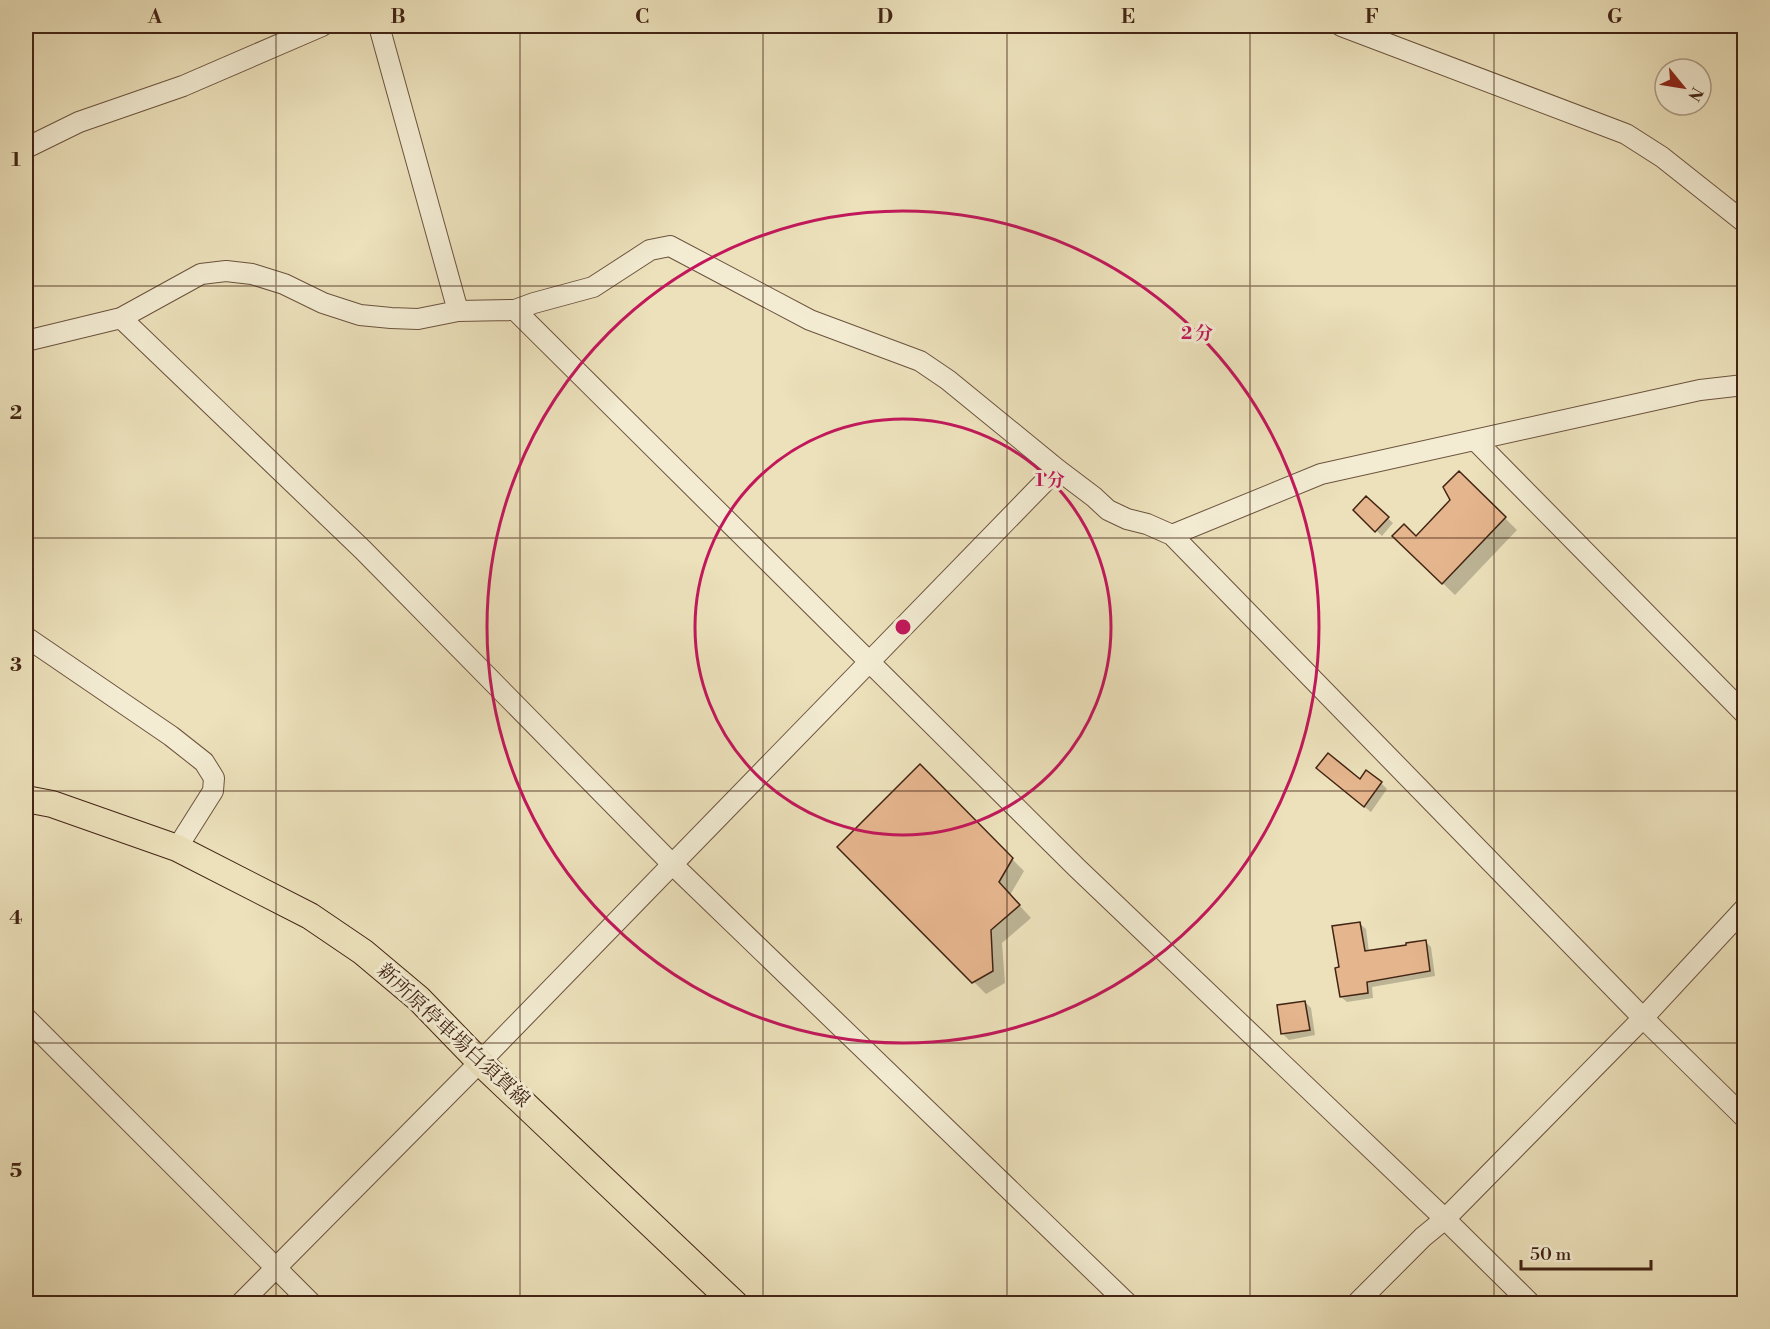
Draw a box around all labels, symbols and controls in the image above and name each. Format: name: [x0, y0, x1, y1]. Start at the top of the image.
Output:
text: A: [147, 5, 163, 30]
text: B: [390, 5, 406, 30]
text: C: [635, 5, 649, 30]
text: D: [877, 5, 893, 30]
text: E: [1121, 5, 1135, 30]
text: F: [1365, 5, 1379, 30]
text: G: [1607, 5, 1623, 30]
north arrow: [1653, 57, 1713, 117]
text: N: [1683, 84, 1707, 105]
text: 1: [11, 148, 21, 173]
text: 2 分: [1181, 322, 1213, 345]
text: 2: [10, 401, 22, 426]
text: 1 分: [1035, 469, 1065, 492]
centre of rings: [893, 617, 913, 637]
text: 3: [10, 653, 22, 678]
text: 4: [9, 906, 23, 931]
street label: 新所原停車場白須賀線: [371, 959, 535, 1113]
text: 5: [10, 1159, 22, 1184]
scale bar: [1521, 1233, 1652, 1271]
text: 50 m: [1530, 1243, 1572, 1266]

